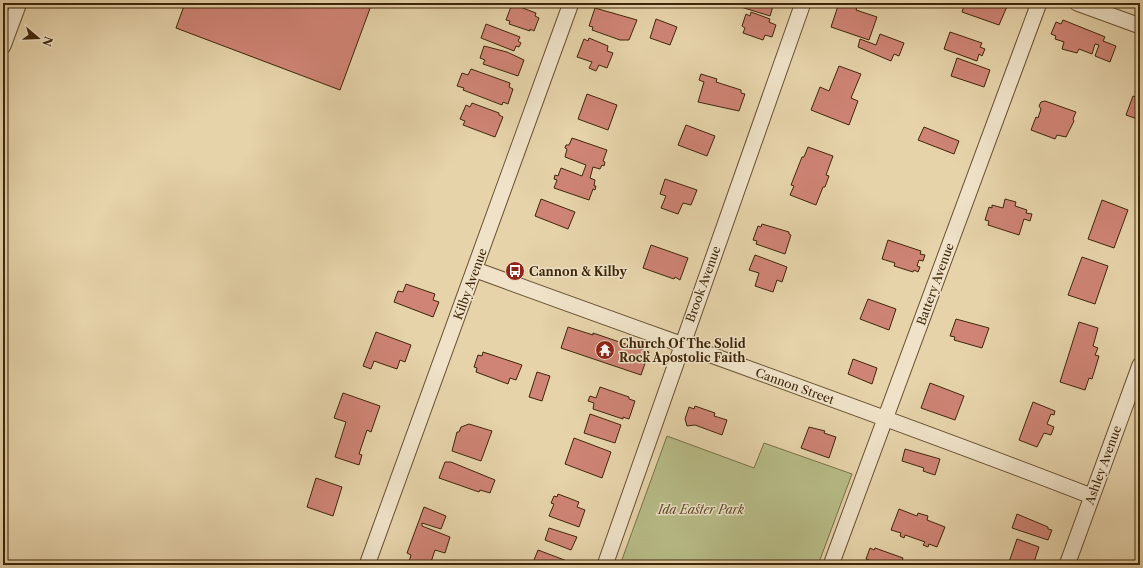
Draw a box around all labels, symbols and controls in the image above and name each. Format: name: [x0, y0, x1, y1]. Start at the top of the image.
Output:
north arrow: [18, 18, 58, 58]
text: N: [39, 34, 56, 48]
street label: Battery Avenue: [913, 240, 957, 327]
street label: Brook Avenue: [682, 244, 724, 324]
street label: Kilby Avenue: [450, 246, 490, 322]
bus stop icon: Cannon & Kilby: [504, 260, 526, 282]
place label: Cannon & Kilby: [529, 264, 627, 279]
place label: Church Of The Solid Rock Apostolic Faith: [619, 336, 746, 365]
temple icon: Church Of The Solid Rock Apostolic Faith: [594, 339, 616, 361]
street label: Cannon Street: [754, 365, 837, 407]
street label: Ashley Avenue: [1081, 423, 1124, 508]
park label: Ida Easter Park: [657, 502, 745, 517]

